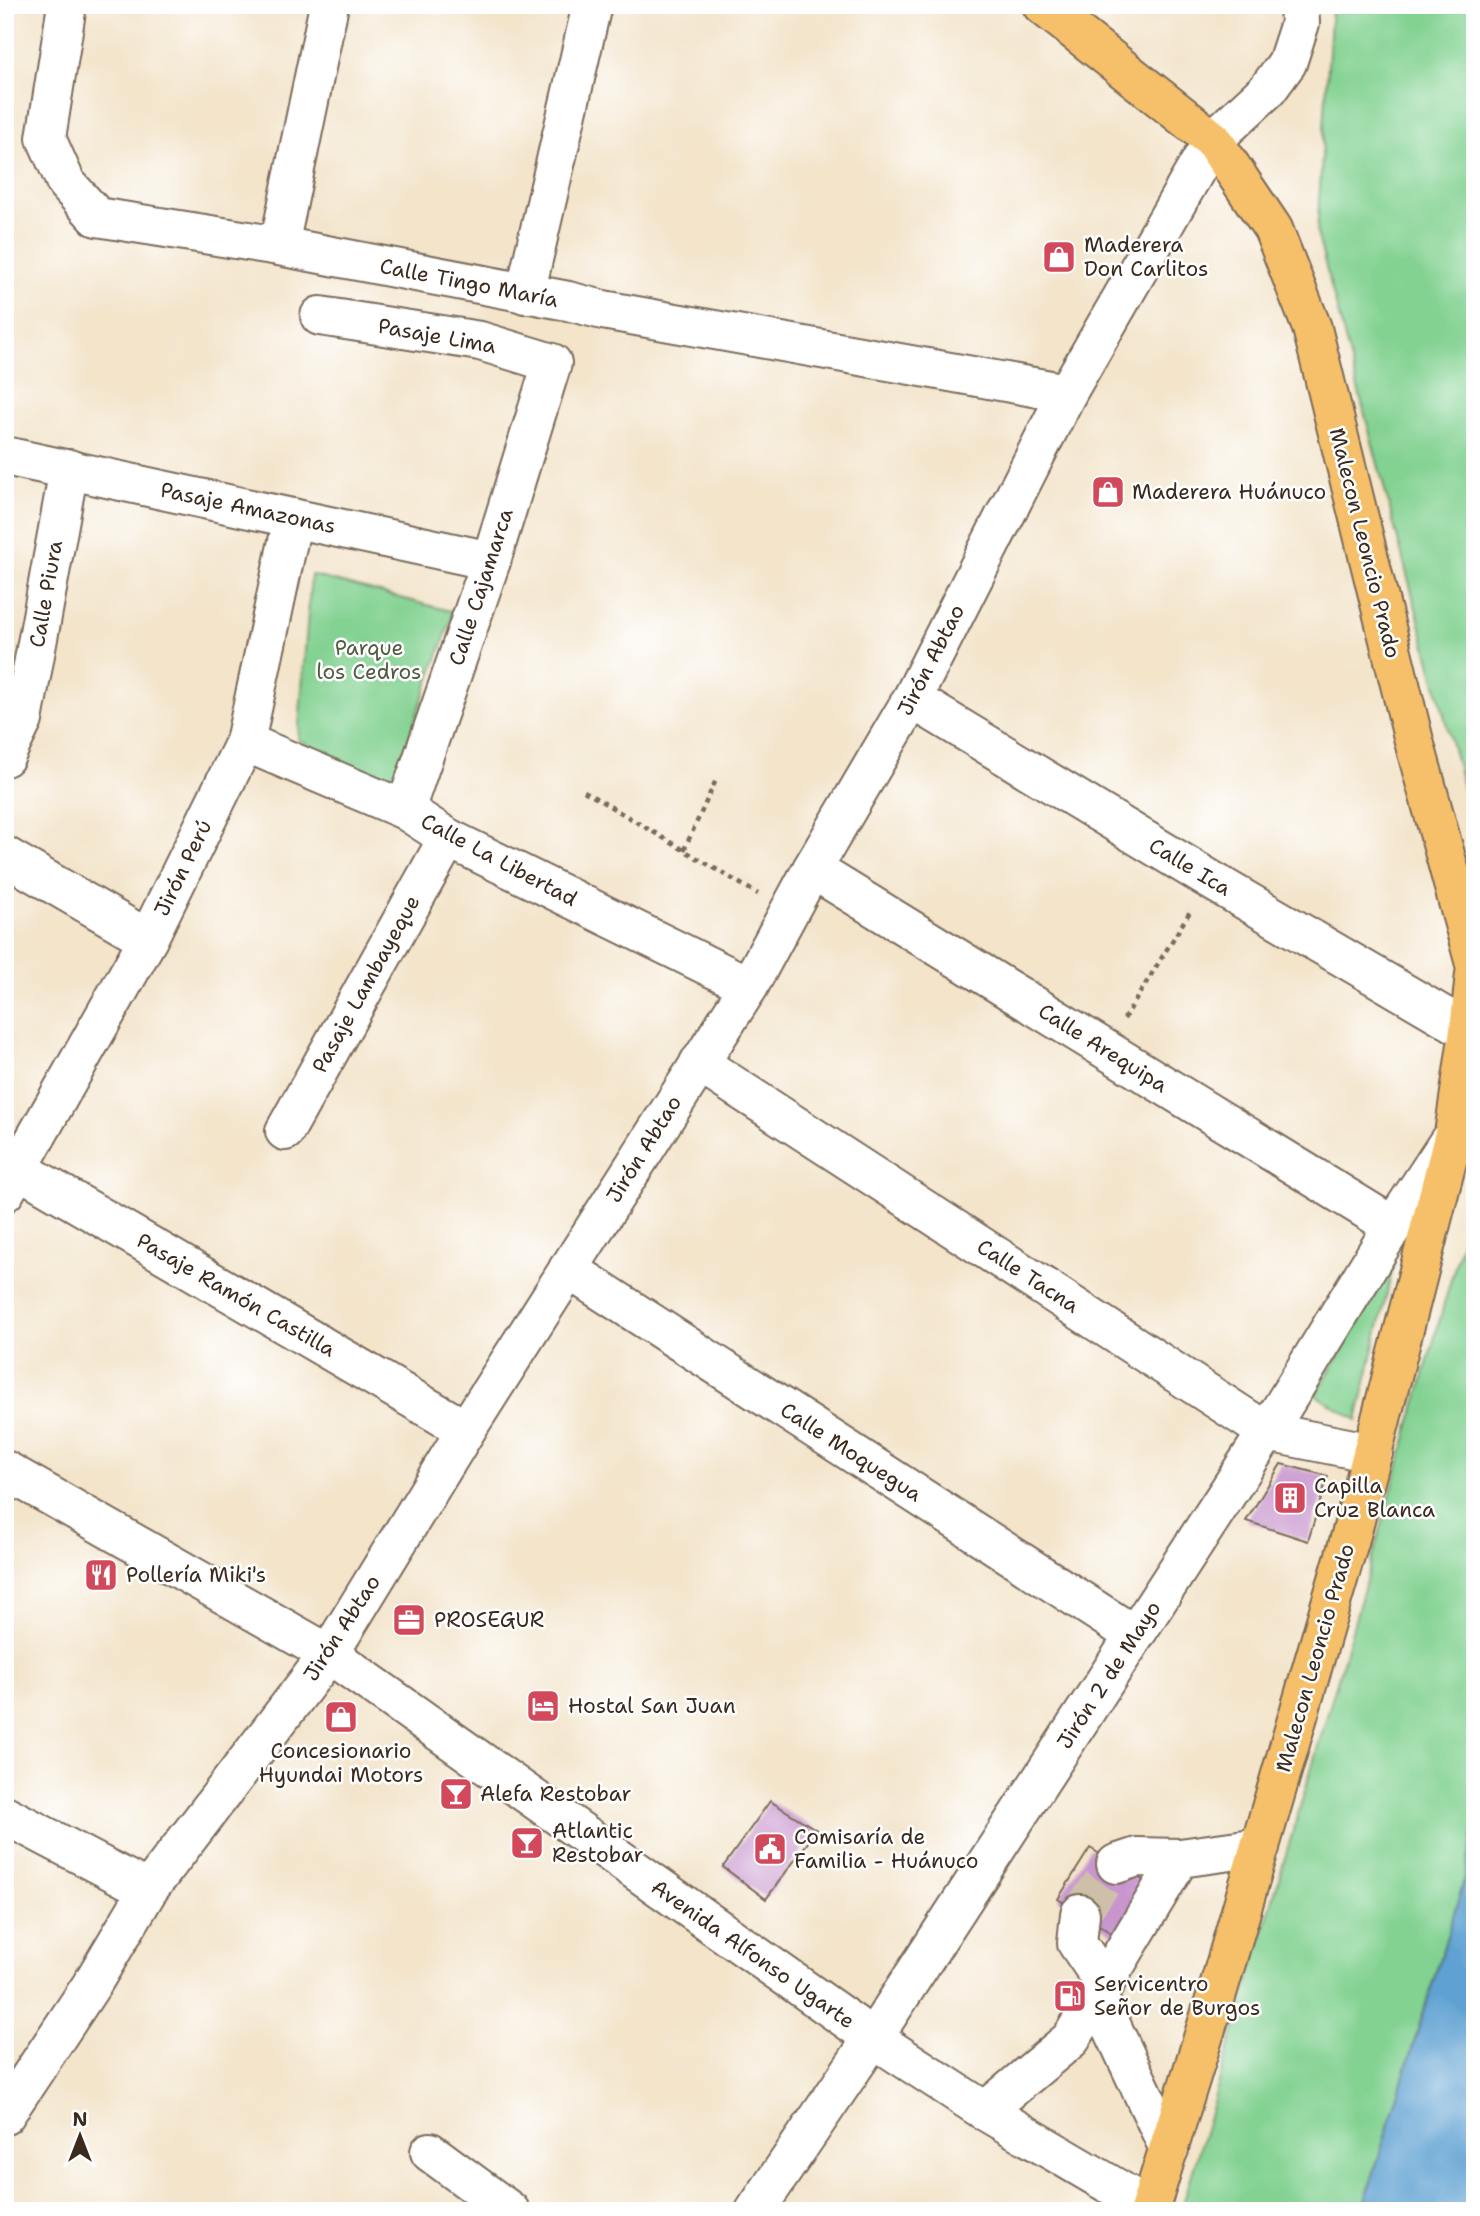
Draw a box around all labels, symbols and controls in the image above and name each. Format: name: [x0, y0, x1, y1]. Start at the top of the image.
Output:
place label: Maderera Don Carlitos: [1084, 231, 1208, 283]
shop icon: Maderera Don Carlitos: [1040, 238, 1078, 276]
street label: Calle Tingo María: [377, 252, 561, 314]
street label: Pasaje Lima: [376, 312, 498, 360]
street label: Malecon Leoncio Prado: [1323, 425, 1407, 661]
shop icon: Maderera Huánuco: [1089, 473, 1127, 511]
street label: Pasaje Amazonas: [158, 476, 338, 540]
place label: Maderera Huánuco: [1132, 478, 1326, 506]
street label: Calle Cajamarca: [442, 505, 520, 669]
street label: Calle Piura: [23, 538, 69, 650]
street label: Jirón Abtao: [891, 600, 971, 720]
park label: Parque los Cedros: [317, 634, 421, 686]
street label: Calle La Libertad: [416, 807, 582, 913]
street label: Jirón Perú: [148, 815, 218, 921]
street label: Calle Ica: [1144, 832, 1236, 902]
street label: Pasaje Lambayeque: [306, 890, 426, 1078]
street label: Calle Arequipa: [1033, 997, 1173, 1099]
street label: Jirón Abtao: [600, 1090, 688, 1208]
street label: Pasaje Ramón Castilla: [132, 1227, 340, 1363]
street label: Calle Tacna: [972, 1233, 1084, 1319]
street label: Calle Moquegua: [775, 1396, 927, 1508]
place label: Capilla Cruz Blanca: [1314, 1472, 1435, 1524]
building icon: Capilla Cruz Blanca: [1271, 1479, 1309, 1517]
street label: Malecon Leoncio Prado: [1269, 1540, 1361, 1776]
restaurant icon: Pollería Miki's: [82, 1556, 120, 1594]
place label: Pollería Miki's: [126, 1561, 266, 1589]
street label: Jirón Abtao: [297, 1569, 387, 1687]
street label: Jirón 2 de Mayo: [1051, 1596, 1167, 1754]
office icon: PROSEGUR: [390, 1601, 428, 1639]
place label: PROSEGUR: [434, 1606, 544, 1634]
hotel icon: Hostal San Juan: [524, 1687, 562, 1725]
place label: Hostal San Juan: [568, 1692, 736, 1720]
shop icon: Concesionario Hyundai Motors: [322, 1698, 360, 1736]
place label: Concesionario Hyundai Motors: [259, 1737, 423, 1789]
bar icon: Alefa Restobar: [437, 1775, 475, 1813]
place label: Alefa Restobar: [480, 1780, 631, 1808]
place label: Atlantic Restobar: [552, 1817, 644, 1869]
place label: Comisaría de Familia - Huánuco: [794, 1823, 979, 1875]
bar icon: Atlantic Restobar: [508, 1824, 546, 1862]
public building icon: Comisaría de Familia - Huánuco: [751, 1830, 789, 1868]
street label: Avenida Alfonso Ugarte: [646, 1873, 860, 2035]
place label: Servicentro Señor de Burgos: [1094, 1970, 1260, 2022]
fuel station icon: Servicentro Señor de Burgos: [1051, 1977, 1089, 2015]
north arrow: [46, 2100, 116, 2170]
text: N: [72, 2107, 88, 2132]

